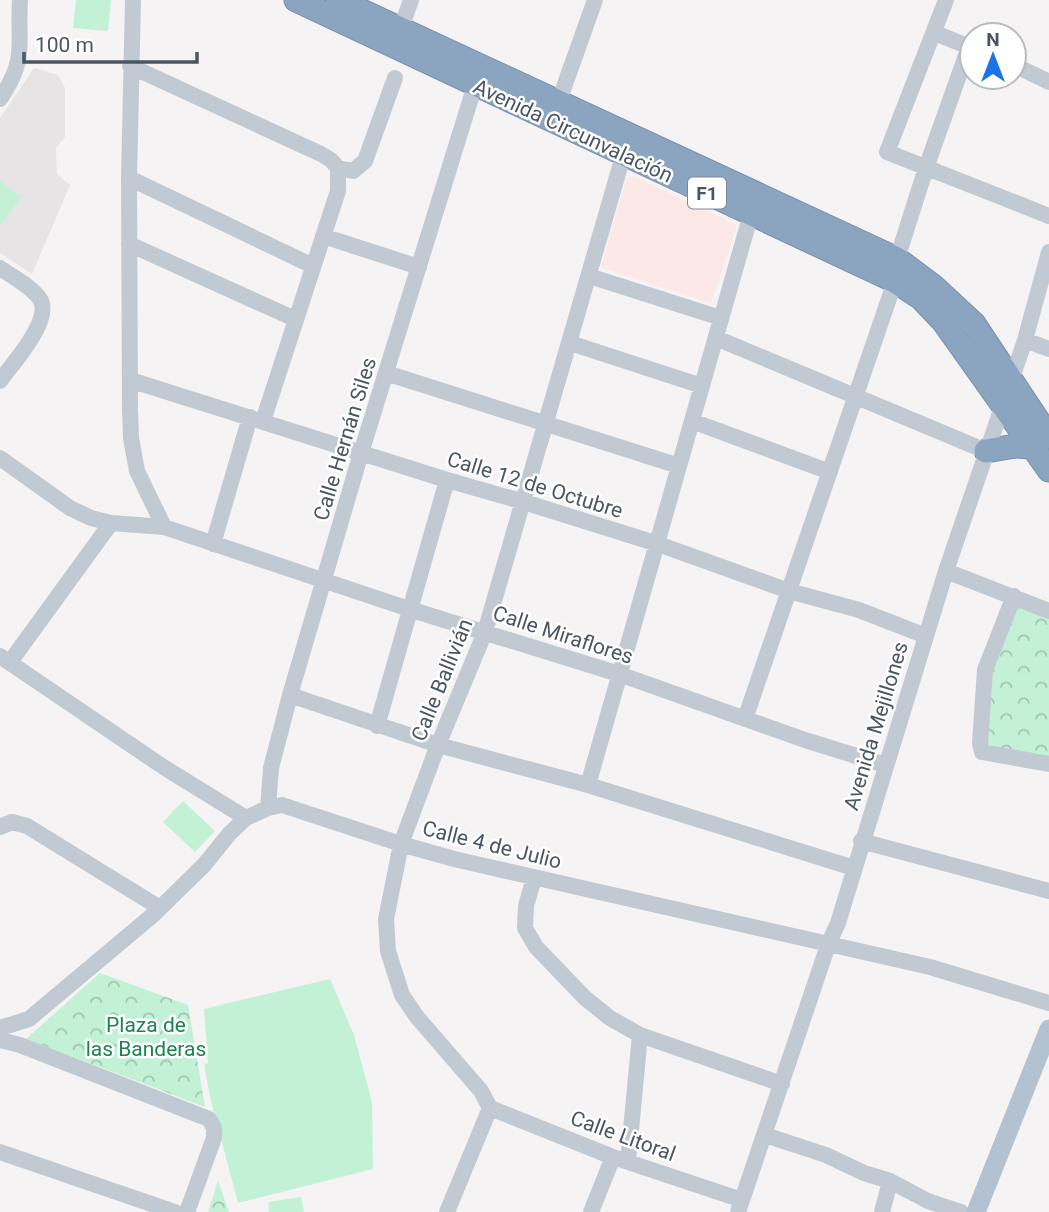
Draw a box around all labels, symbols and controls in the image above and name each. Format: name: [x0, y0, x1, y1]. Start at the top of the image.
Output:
scale bar: [24, 21, 198, 65]
north arrow: [958, 21, 1028, 91]
text: N: [986, 28, 1000, 51]
text: 100 m: [35, 33, 94, 57]
street label: Avenida Circunvalación: [470, 74, 676, 188]
road number: F1: [688, 178, 726, 209]
street label: Calle Hernán Siles: [309, 355, 381, 523]
street label: Calle 12 de Octubre: [444, 447, 626, 523]
street label: Calle Miraflores: [490, 601, 636, 669]
street label: Calle Ballivián: [407, 615, 477, 745]
street label: Avenida Mejillones: [839, 639, 913, 813]
street label: Calle 4 de Julio: [420, 816, 564, 874]
park label: Plaza de las Banderas: [86, 1013, 206, 1061]
street label: Calle Litoral: [567, 1106, 679, 1166]

